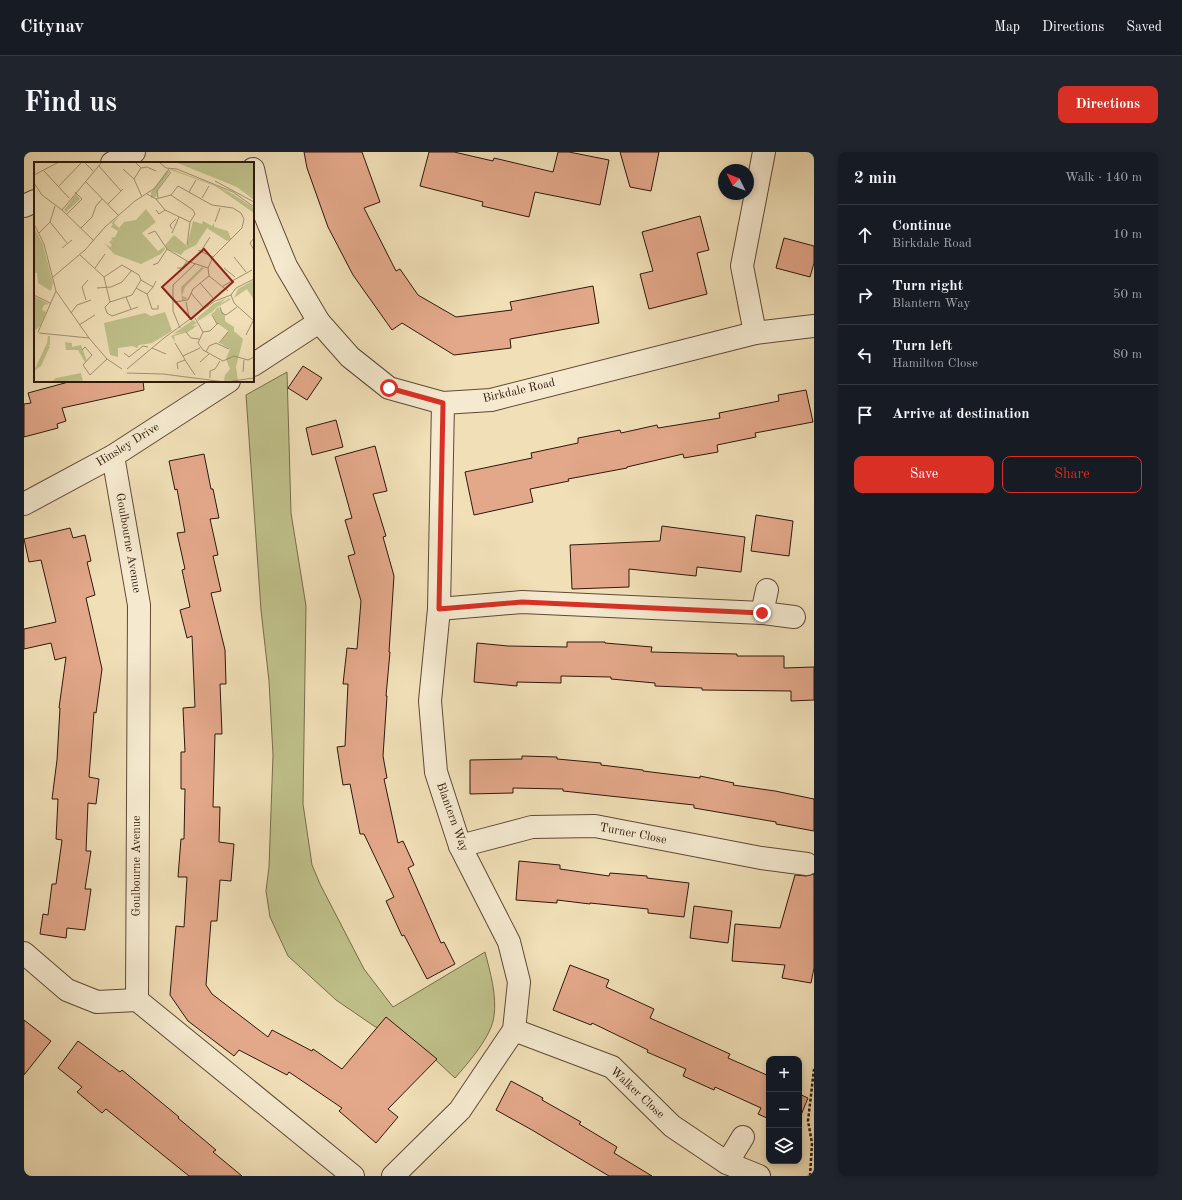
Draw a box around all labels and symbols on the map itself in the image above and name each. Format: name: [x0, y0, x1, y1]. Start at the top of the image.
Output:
inset map: [34, 162, 254, 382]
north arrow: [718, 164, 754, 200]
street label: Birkdale Road: [482, 377, 556, 405]
route start: [380, 379, 398, 397]
street label: Hinsley Drive: [94, 421, 162, 469]
street label: Goulbourne Avenue: [113, 492, 143, 594]
route end: [753, 604, 771, 622]
street label: Blantern Way: [434, 781, 470, 854]
street label: Goulbourne Avenue: [131, 815, 143, 917]
street label: Turner Close: [598, 822, 668, 846]
street label: Walker Close: [608, 1065, 667, 1121]

